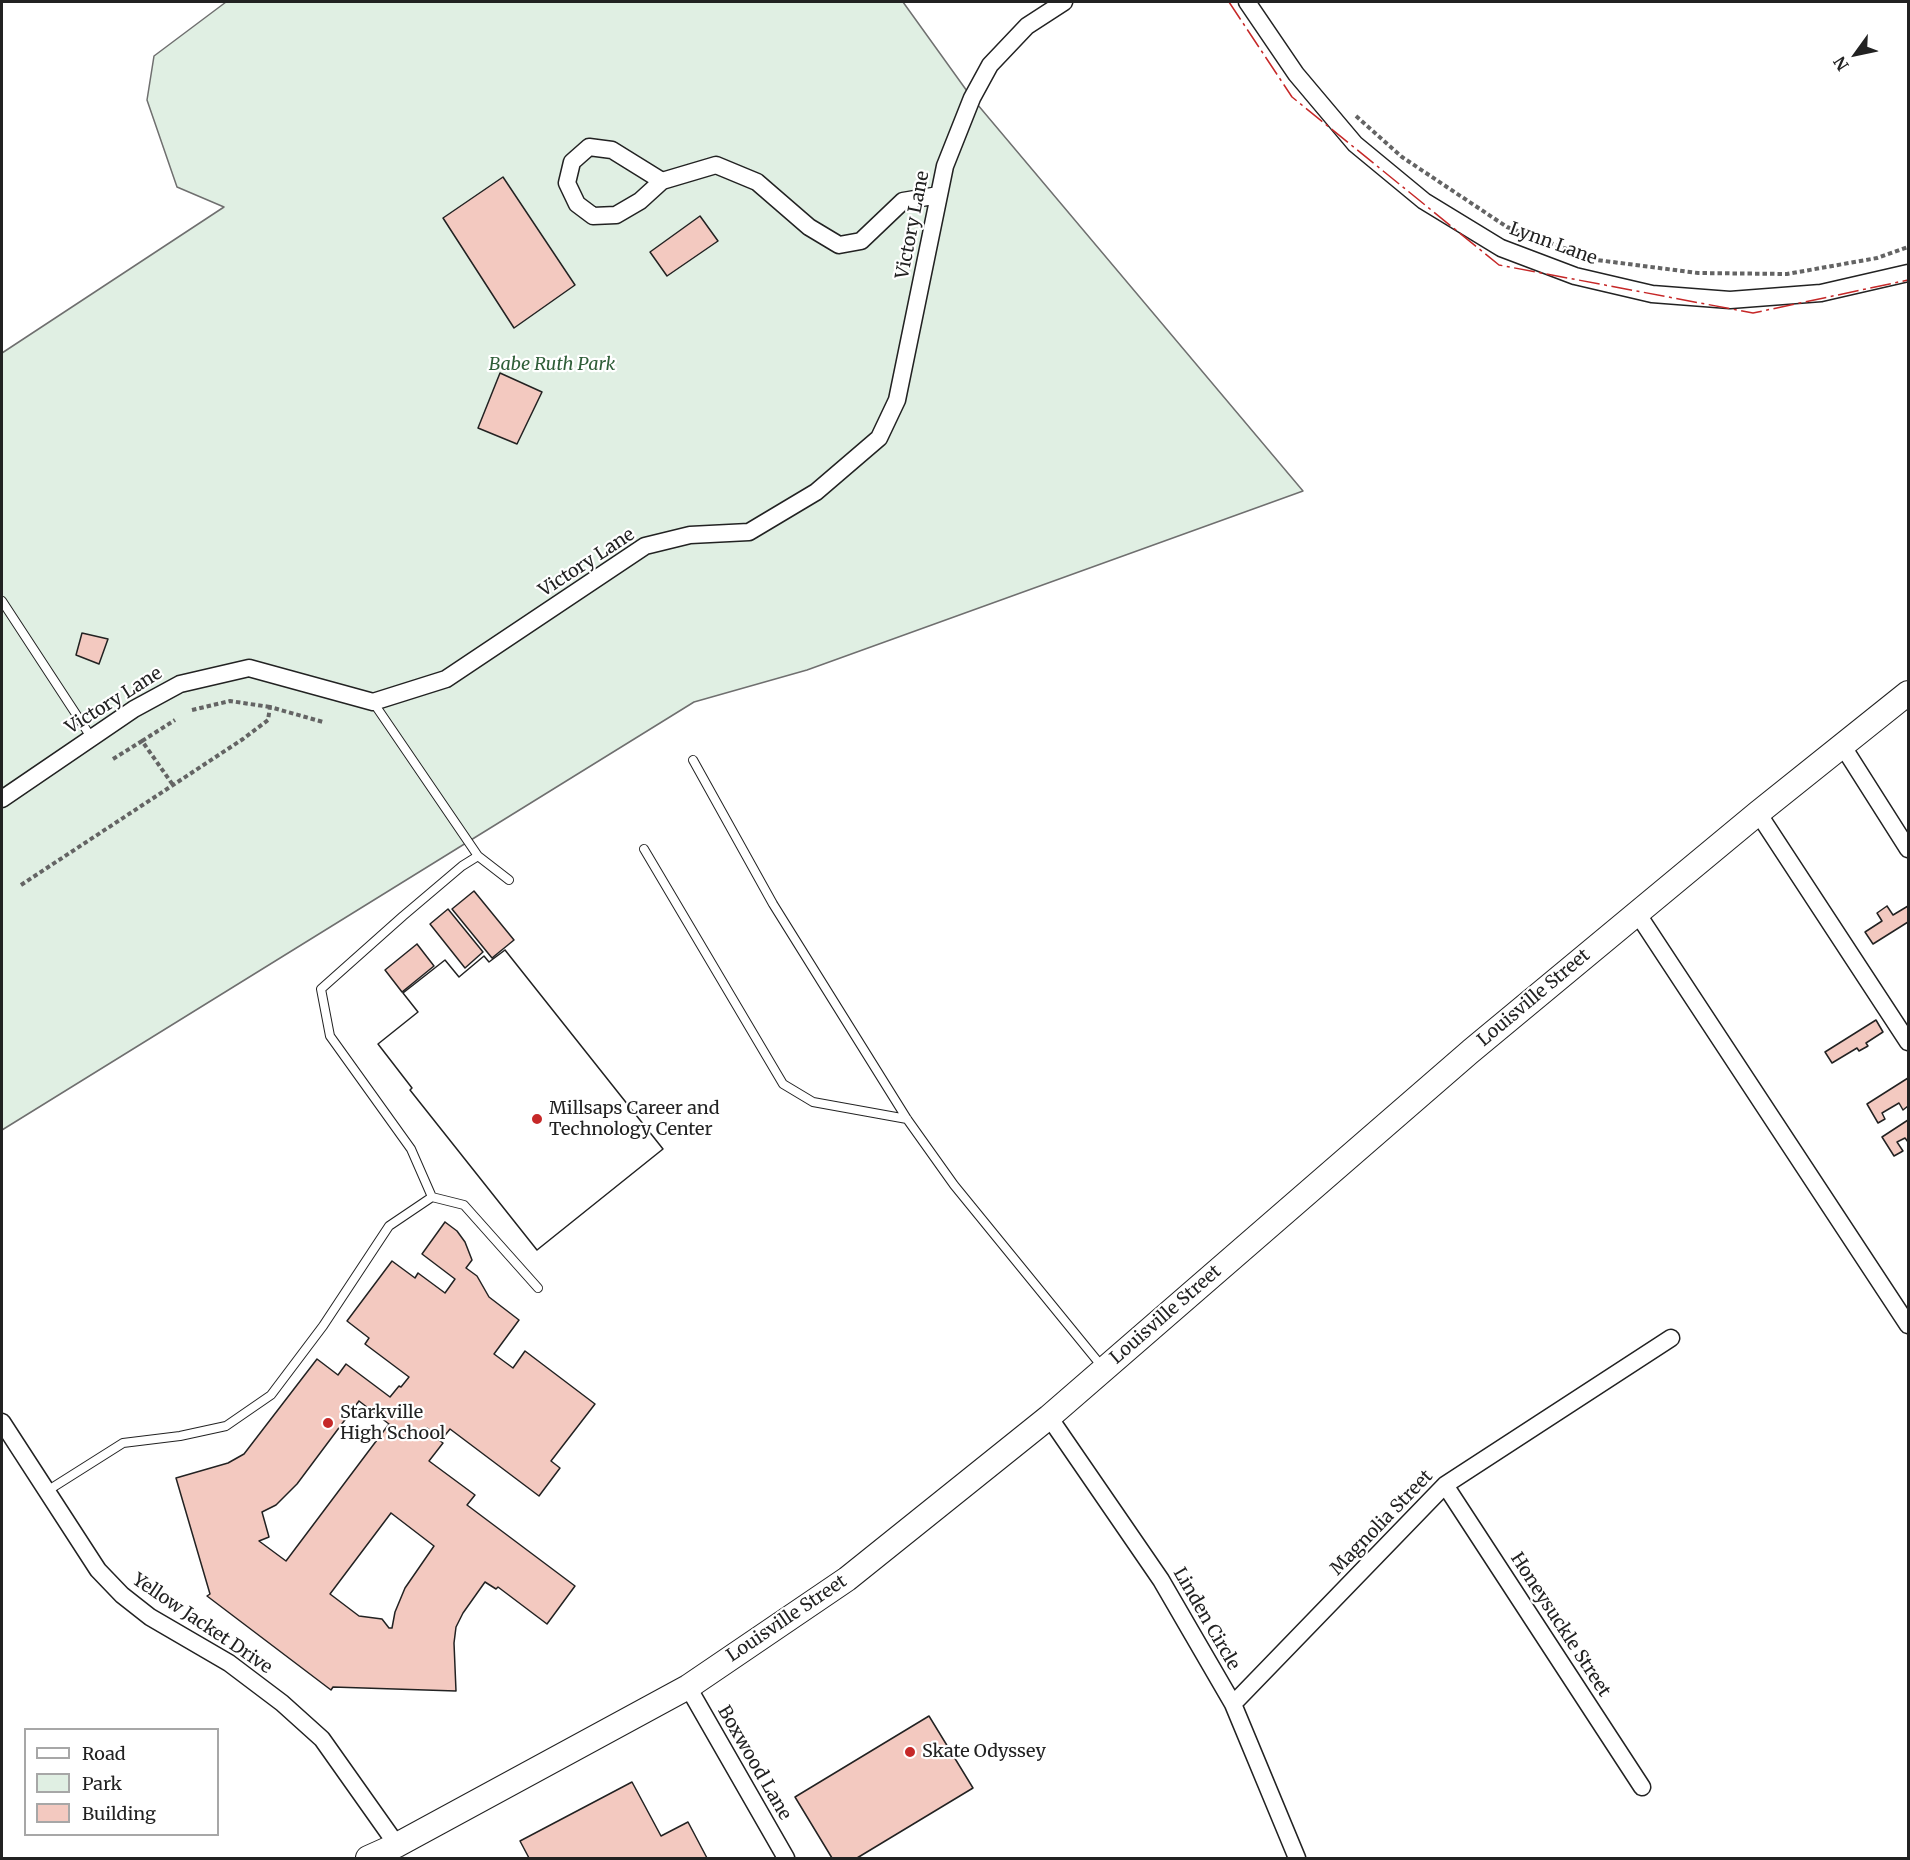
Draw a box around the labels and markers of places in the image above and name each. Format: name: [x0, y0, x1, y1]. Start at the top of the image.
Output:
place label: Millsaps Career and Technology Center: [549, 1098, 720, 1140]
marker: Millsaps Career and Technology Center: [530, 1112, 544, 1126]
place label: Starkville High School: [340, 1402, 445, 1444]
marker: Starkville High School: [321, 1416, 335, 1430]
place label: Skate Odyssey: [922, 1741, 1046, 1763]
marker: Skate Odyssey: [903, 1745, 917, 1759]

